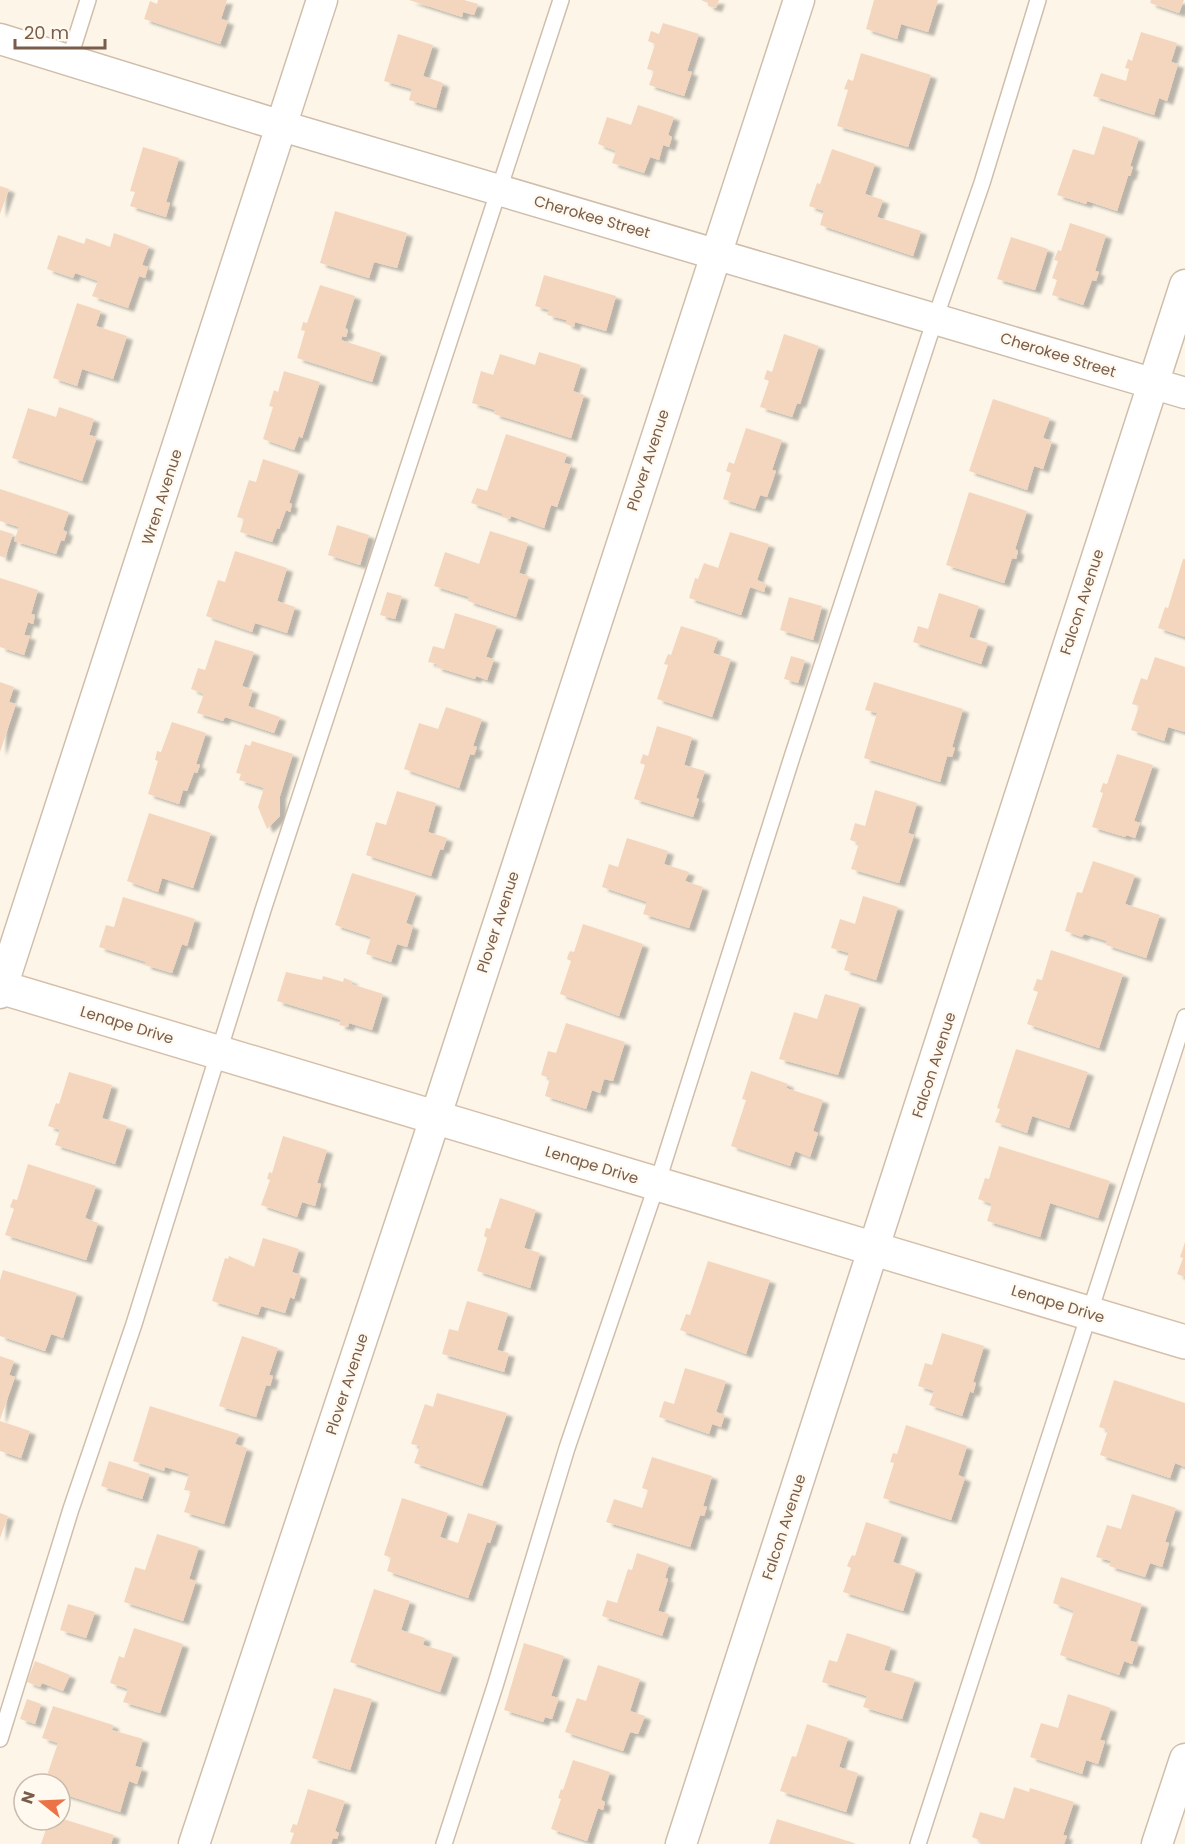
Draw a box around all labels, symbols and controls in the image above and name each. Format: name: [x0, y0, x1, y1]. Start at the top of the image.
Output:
scale bar: [15, 12, 105, 50]
text: 20 m: [24, 20, 69, 45]
street label: Cherokee Street: [532, 190, 653, 243]
street label: Cherokee Street: [998, 327, 1119, 382]
street label: Plover Avenue: [621, 406, 674, 513]
street label: Wren Avenue: [136, 446, 187, 547]
street label: Falcon Avenue: [1055, 546, 1109, 657]
street label: Plover Avenue: [471, 868, 524, 975]
street label: Lenape Drive: [78, 1000, 176, 1049]
street label: Falcon Avenue: [907, 1009, 961, 1120]
street label: Lenape Drive: [543, 1140, 641, 1189]
street label: Lenape Drive: [1009, 1279, 1107, 1328]
street label: Plover Avenue: [320, 1330, 373, 1437]
street label: Falcon Avenue: [757, 1471, 811, 1582]
north arrow: [12, 1772, 72, 1832]
text: N: [15, 1788, 41, 1807]

